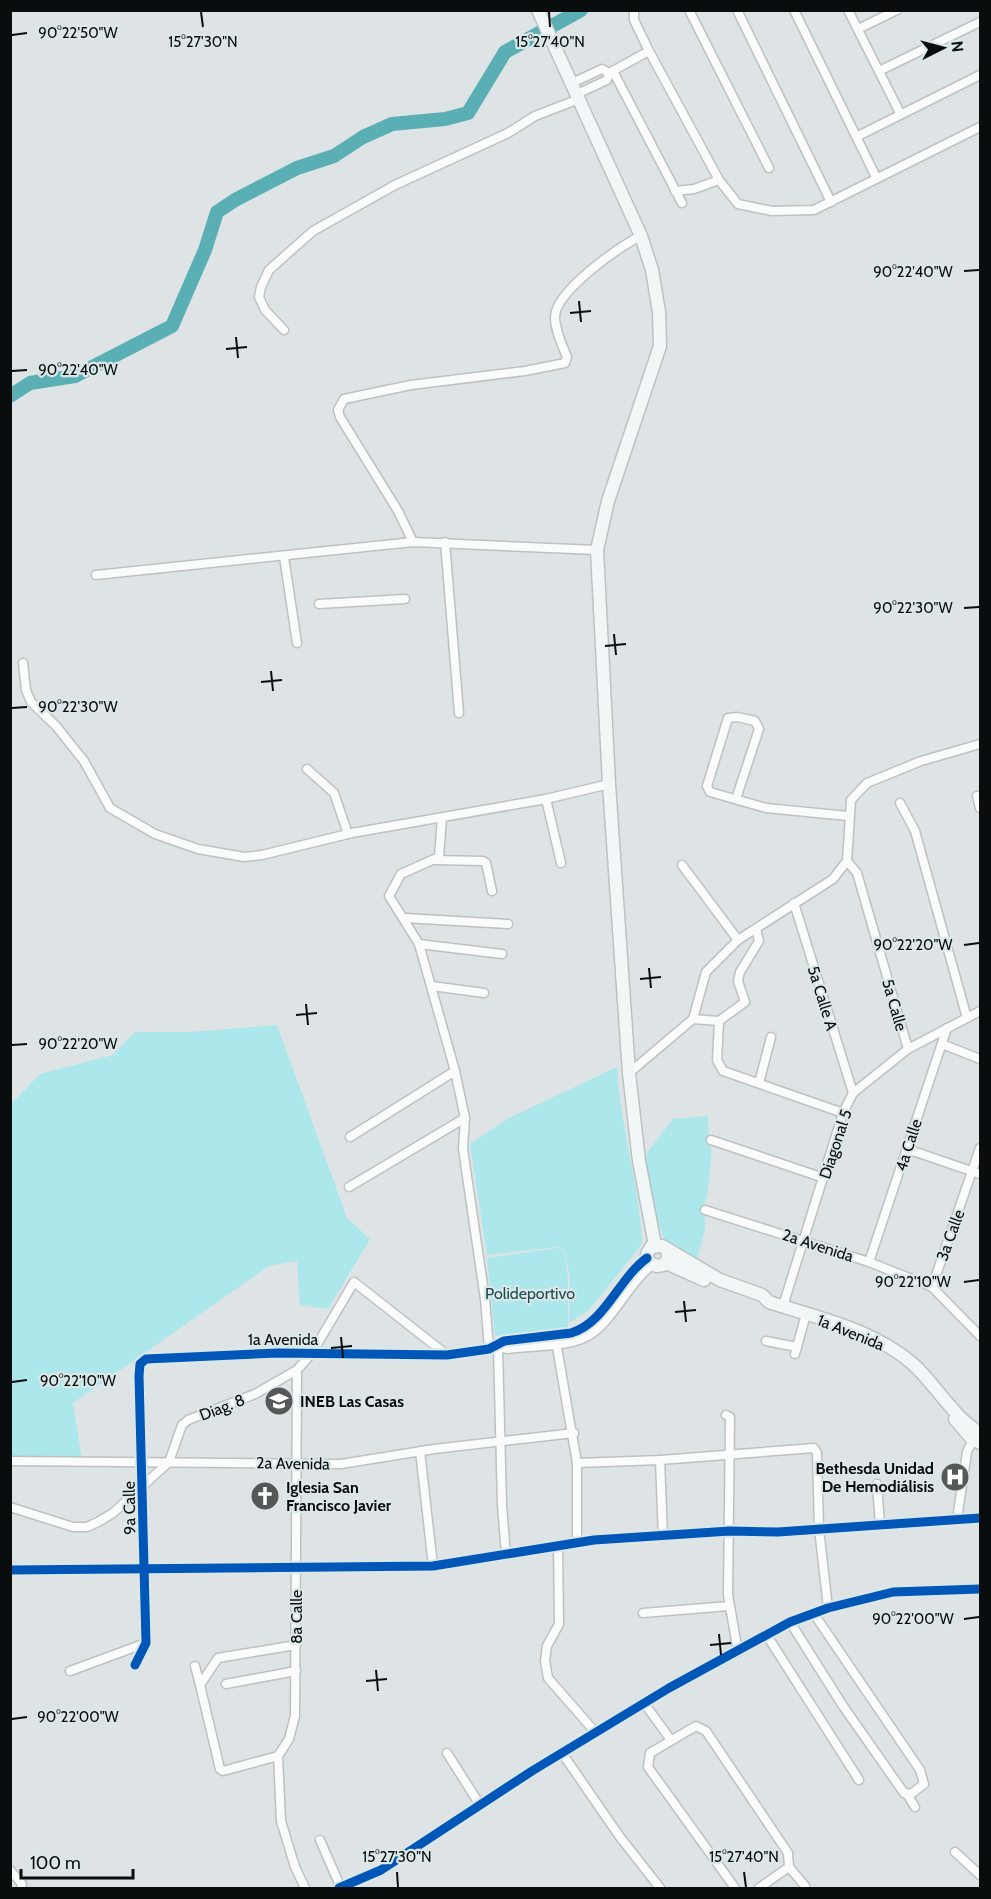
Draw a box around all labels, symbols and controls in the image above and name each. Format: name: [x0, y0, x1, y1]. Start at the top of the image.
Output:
north arrow: [913, 18, 973, 78]
text: 90°22'50"W: [38, 24, 118, 42]
text: 15°27'30"N: [168, 33, 238, 51]
text: 15°27'40"N: [515, 33, 585, 51]
text: N: [947, 40, 967, 53]
text: 90°22'40"W: [873, 263, 954, 281]
text: 90°22'40"W: [38, 361, 119, 379]
text: 90°22'30"W: [873, 599, 953, 617]
text: 90°22'30"W: [38, 698, 118, 716]
text: 90°22'20"W: [873, 936, 953, 954]
street label: 5a Calle A: [804, 964, 841, 1033]
street label: 5a Calle: [878, 977, 911, 1033]
text: 90°22'20"W: [38, 1035, 118, 1053]
street label: Diagonal 5: [815, 1107, 856, 1181]
street label: 4a Calle: [891, 1117, 926, 1174]
street label: 3a Calle: [932, 1207, 968, 1263]
street label: 2a Avenida: [780, 1225, 856, 1266]
text: 90°22'10"W: [875, 1273, 952, 1291]
park label: Polideportivo: [485, 1284, 575, 1303]
street label: 1a Avenida: [815, 1310, 887, 1355]
street label: 1a Avenida: [248, 1330, 319, 1349]
text: 90°22'10"W: [40, 1372, 117, 1390]
school or university icon: INEB Las Casas: [263, 1385, 295, 1417]
street label: Diag. 8: [197, 1390, 248, 1425]
place label: INEB Las Casas: [300, 1392, 404, 1411]
street label: 2a Avenida: [256, 1453, 330, 1474]
place label: Bethesda Unidad De Hemodiálisis: [816, 1459, 934, 1496]
hospital icon: Bethesda Unidad De Hemodiálisis: [939, 1461, 971, 1493]
place label: Iglesia San Francisco Javier: [286, 1478, 392, 1515]
church icon: Iglesia San Francisco Javier: [249, 1480, 281, 1512]
street label: 9a Calle: [120, 1481, 139, 1535]
street label: 8a Calle: [287, 1590, 306, 1644]
text: 90°22'00"W: [872, 1610, 955, 1628]
text: 90°22'00"W: [37, 1708, 120, 1726]
scale bar: [21, 1842, 134, 1880]
text: 15°27'30"N: [362, 1848, 432, 1866]
text: 15°27'40"N: [709, 1848, 779, 1866]
text: 100 m: [30, 1852, 81, 1874]

